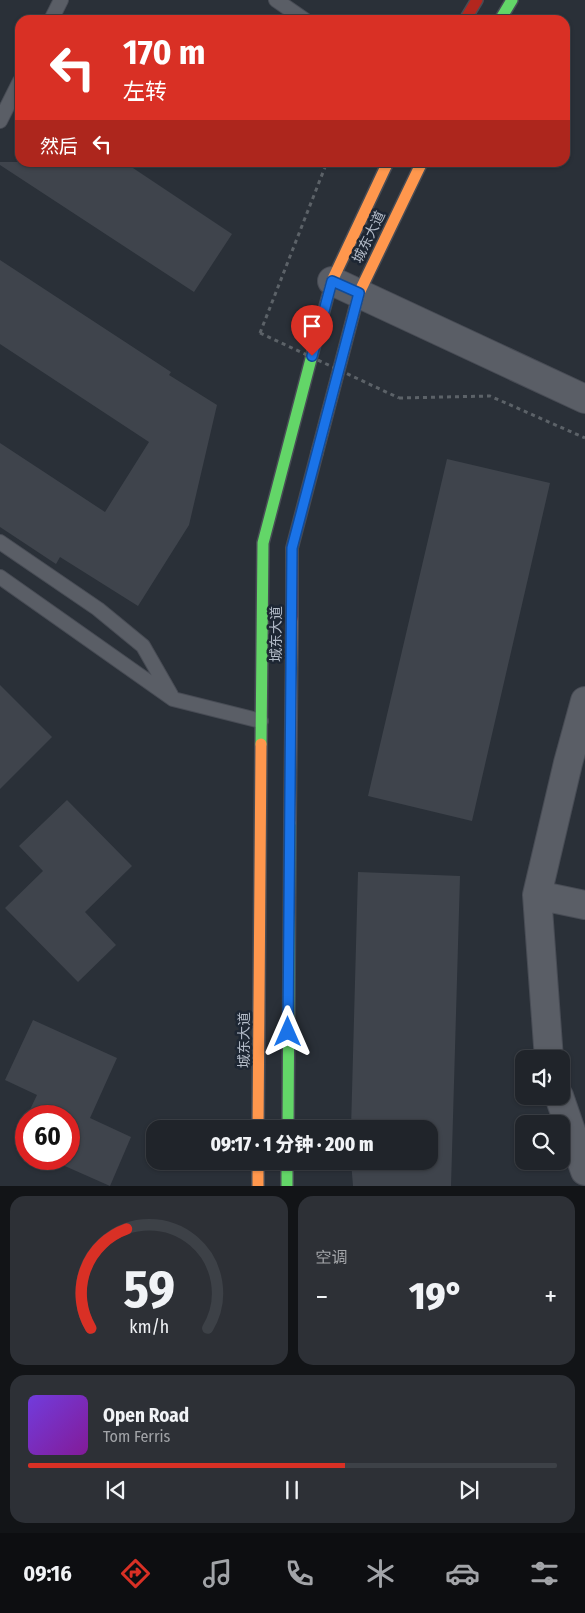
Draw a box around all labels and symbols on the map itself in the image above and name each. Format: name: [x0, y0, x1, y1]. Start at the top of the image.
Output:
street label: 城东大道: [349, 208, 389, 266]
pin: [291, 305, 333, 356]
street label: 城东大道: [268, 606, 285, 662]
position arrow: [261, 1005, 313, 1057]
street label: 城东大道: [236, 1012, 253, 1068]
speed limit sign: 60: [15, 1105, 80, 1170]

